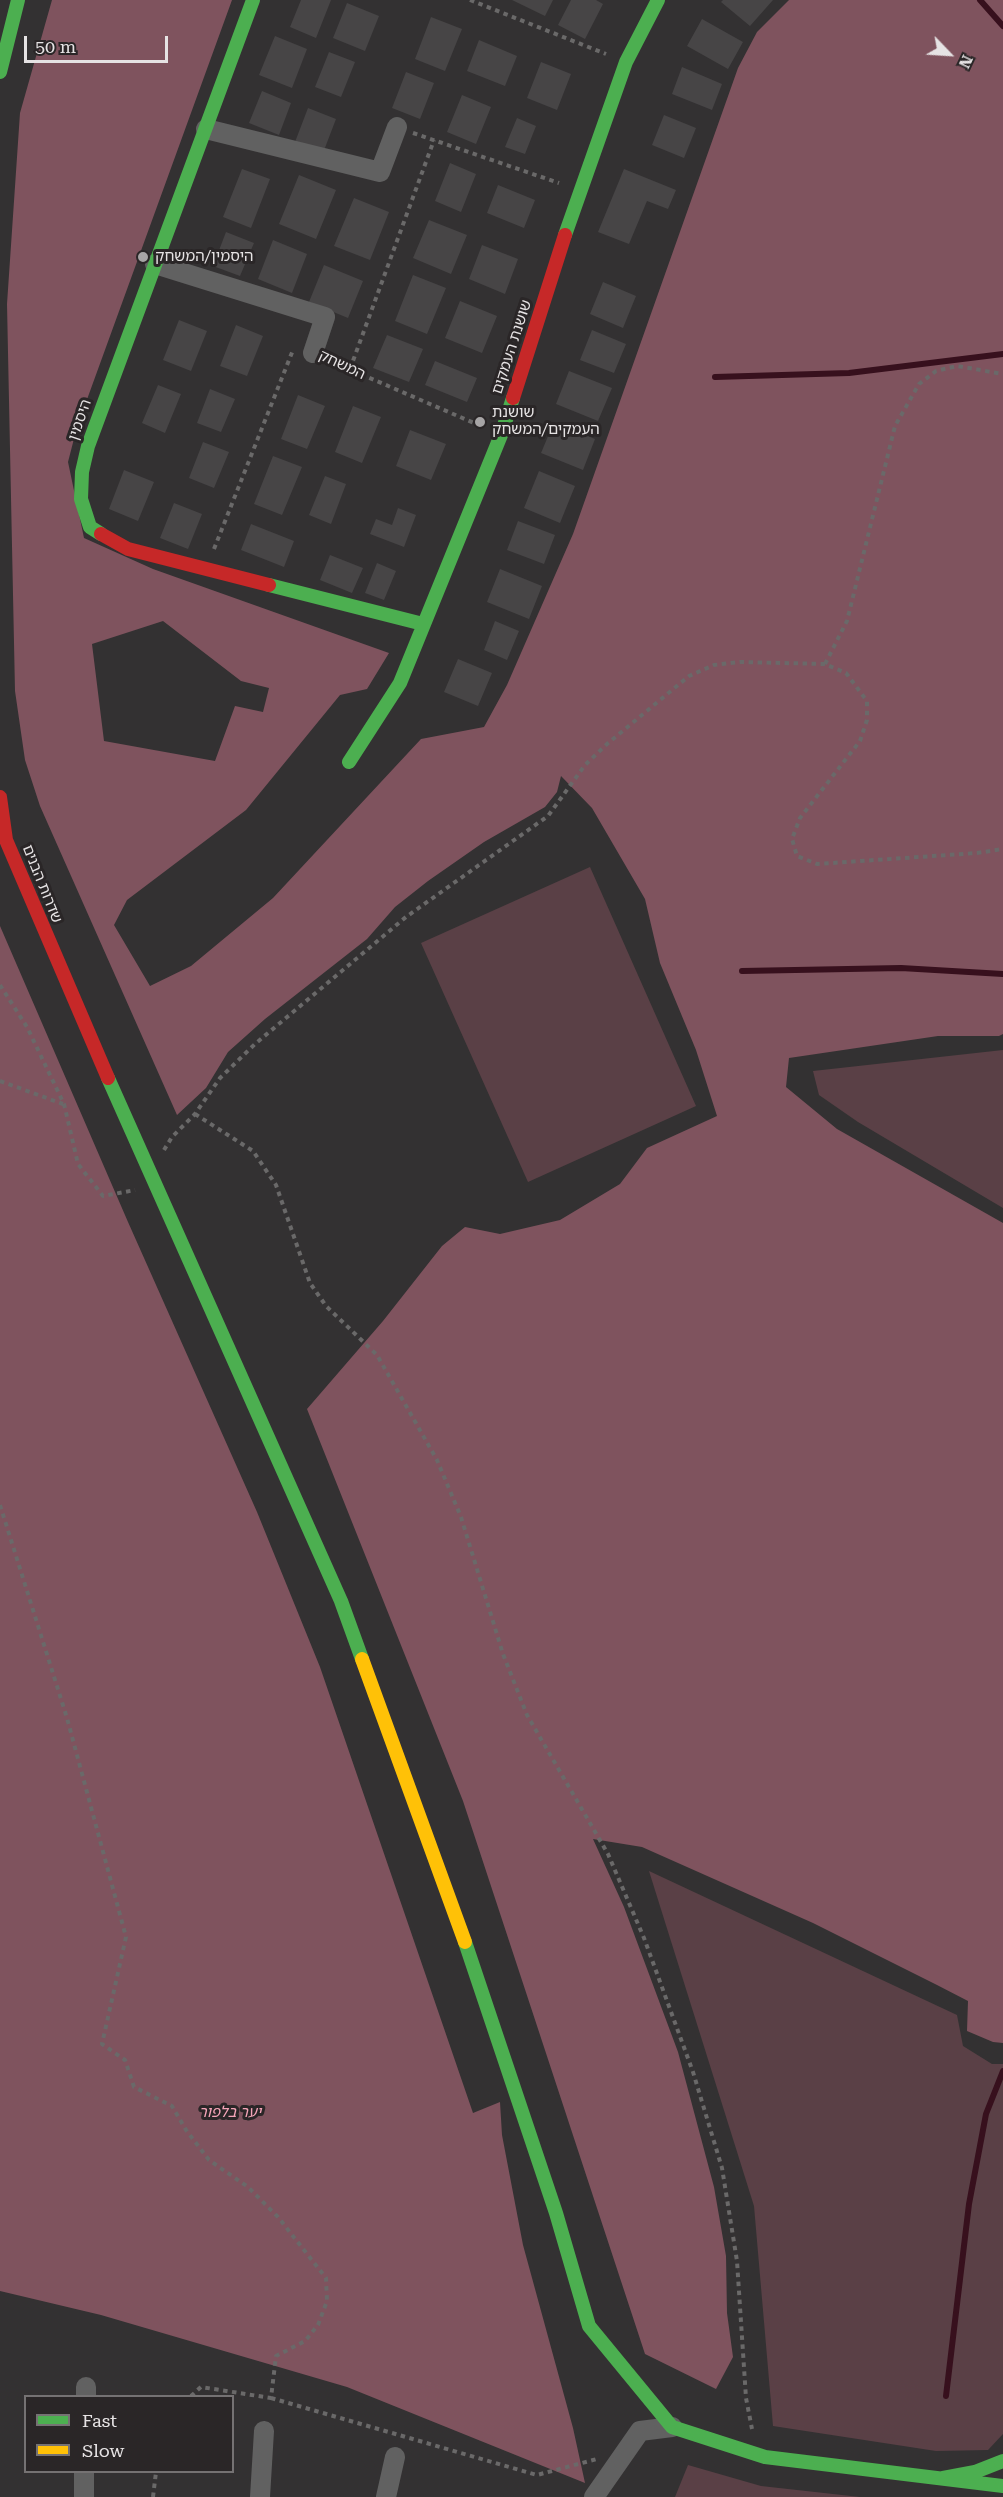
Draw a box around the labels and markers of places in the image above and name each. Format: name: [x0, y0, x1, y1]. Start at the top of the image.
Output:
place label: היסמין/המשחק: [155, 248, 254, 266]
marker: היסמין/המשחק: [136, 250, 150, 264]
place label: שושנת העמקים/המשחק: [492, 404, 600, 439]
marker: שושנת העמקים/המשחק: [473, 415, 487, 429]

